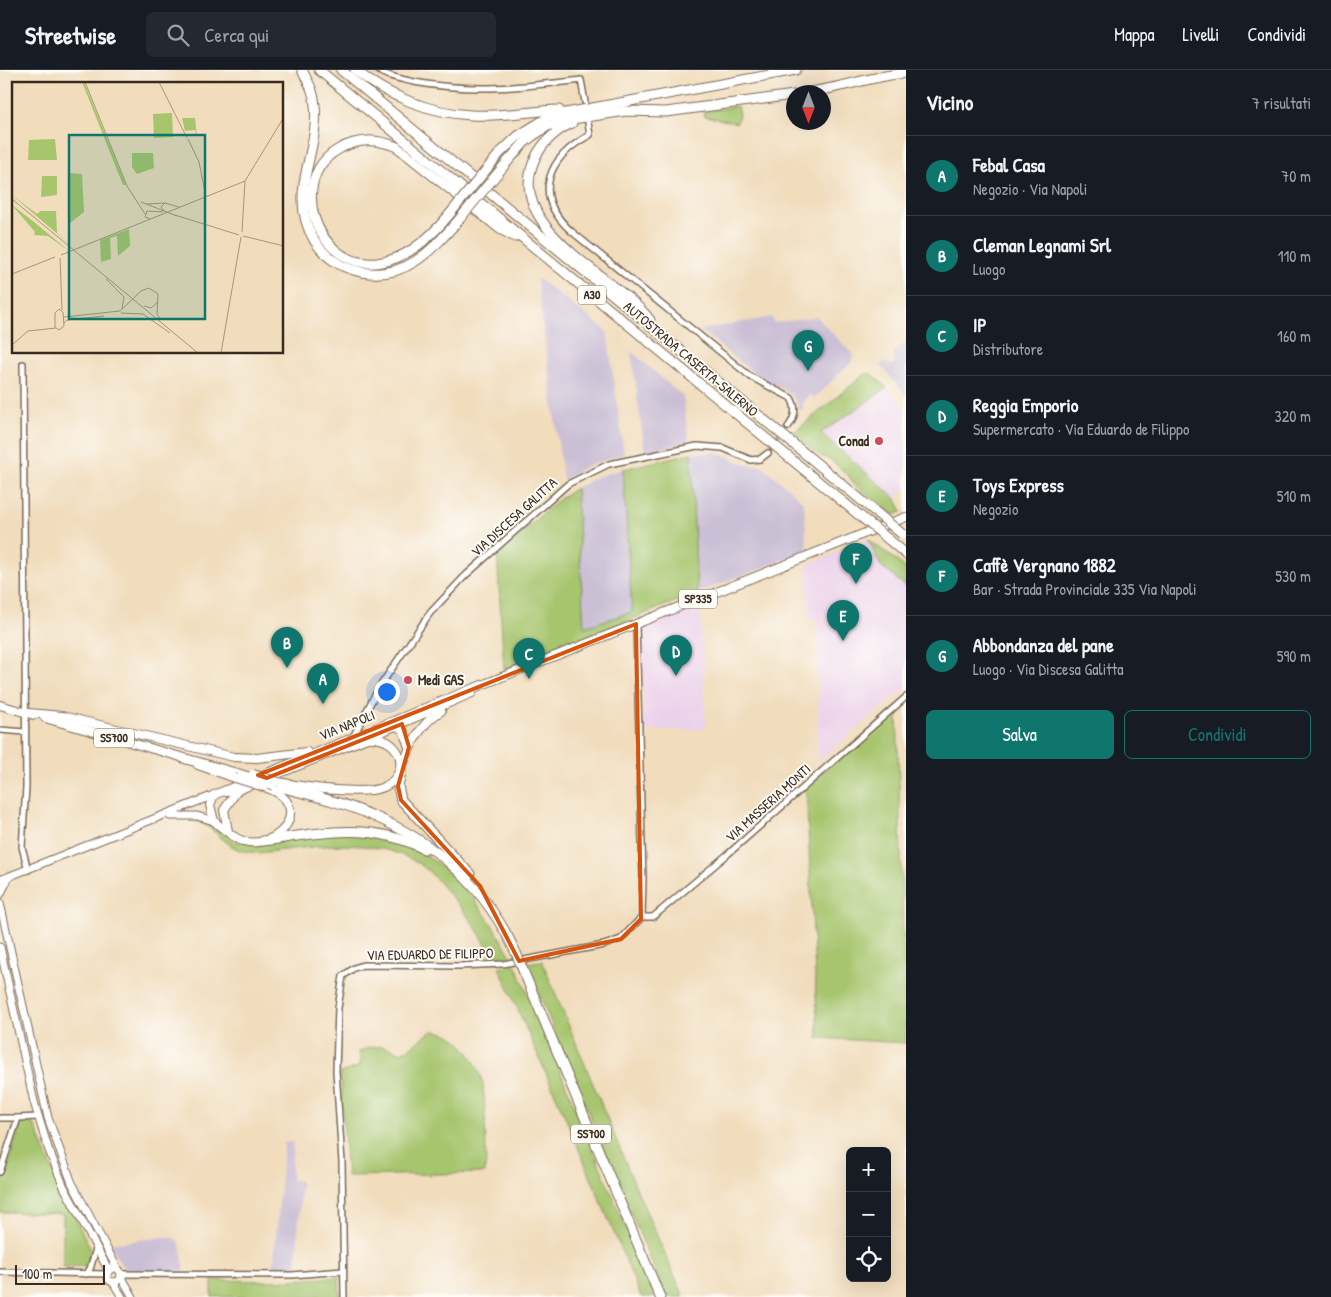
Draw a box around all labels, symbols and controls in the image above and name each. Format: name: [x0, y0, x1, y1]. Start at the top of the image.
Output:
search box: [146, 12, 496, 57]
text: Streetwise: [25, 19, 116, 51]
icon: search: [164, 21, 192, 49]
text: Cerca qui: [204, 22, 269, 48]
text: Mappa: [1114, 22, 1155, 47]
text: Livelli: [1183, 22, 1219, 47]
text: Condividi: [1247, 22, 1306, 47]
inset map: [12, 82, 284, 354]
north arrow: [786, 85, 831, 130]
text: Vicino: [926, 88, 973, 117]
text: 7 risultati: [1252, 92, 1311, 114]
text: Febal Casa: [973, 152, 1045, 178]
text: A: [938, 165, 946, 187]
text: 70 m: [1281, 165, 1311, 187]
text: Negozio · Via Napoli: [973, 178, 1087, 200]
text: Cleman Legnami Srl: [973, 232, 1111, 258]
text: B: [938, 245, 946, 267]
text: 110 m: [1278, 245, 1311, 267]
text: Luogo: [973, 258, 1005, 280]
road number: A30: [578, 286, 606, 304]
street label: AUTOSTRADA CASERTA-SALERNO: [620, 297, 763, 421]
text: IP: [973, 312, 987, 338]
text: C: [938, 325, 946, 347]
text: 160 m: [1277, 325, 1311, 347]
pin: G: [792, 330, 824, 371]
text: Distributore: [973, 338, 1043, 360]
text: Reggia Emporio: [973, 392, 1079, 418]
text: D: [938, 405, 946, 427]
text: 320 m: [1275, 405, 1311, 427]
text: Supermercato · Via Eduardo de Filippo: [973, 418, 1189, 440]
place label: Conad: [838, 431, 870, 450]
marker: Conad: [873, 435, 885, 447]
text: Toys Express: [973, 472, 1064, 498]
street label: VIA DISCESA GALITTA: [466, 473, 561, 560]
text: E: [938, 485, 946, 507]
text: 510 m: [1277, 485, 1311, 507]
text: Negozio: [973, 498, 1018, 520]
pin: F: [840, 543, 872, 584]
text: Caffè Vergnano 1882: [973, 552, 1116, 578]
text: F: [939, 565, 945, 587]
text: 530 m: [1275, 565, 1311, 587]
text: Bar · Strada Provinciale 335 Via Napoli: [973, 578, 1197, 600]
road number: SP335: [679, 590, 717, 608]
pin: E: [827, 600, 859, 641]
pin: B: [271, 627, 303, 668]
text: Abbondanza del pane: [973, 632, 1114, 658]
pin: D: [660, 635, 692, 676]
pin: C: [513, 638, 545, 679]
text: G: [938, 645, 946, 667]
text: 590 m: [1277, 645, 1311, 667]
text: Luogo · Via Discesa Galitta: [973, 658, 1124, 680]
pin: A: [307, 663, 339, 704]
place label: Medi GAS: [418, 670, 464, 689]
marker: Medi GAS: [402, 674, 414, 686]
your location: [374, 679, 400, 705]
street label: VIA NAPOLI: [316, 705, 377, 744]
button: Salva: [926, 710, 1114, 759]
button: Condividi: [1124, 710, 1311, 759]
road number: SS700: [94, 728, 134, 748]
street label: VIA MASSERIA MONTI: [721, 759, 814, 846]
street label: VIA EDUARDO DE FILIPPO: [366, 943, 494, 964]
road number: SS700: [571, 1124, 611, 1144]
map controls: [846, 1147, 891, 1282]
button: +: [846, 1147, 891, 1192]
button: −: [846, 1192, 891, 1237]
button: locate: [846, 1237, 891, 1282]
scale bar: [15, 1262, 105, 1285]
text: 100 m: [22, 1264, 52, 1283]

